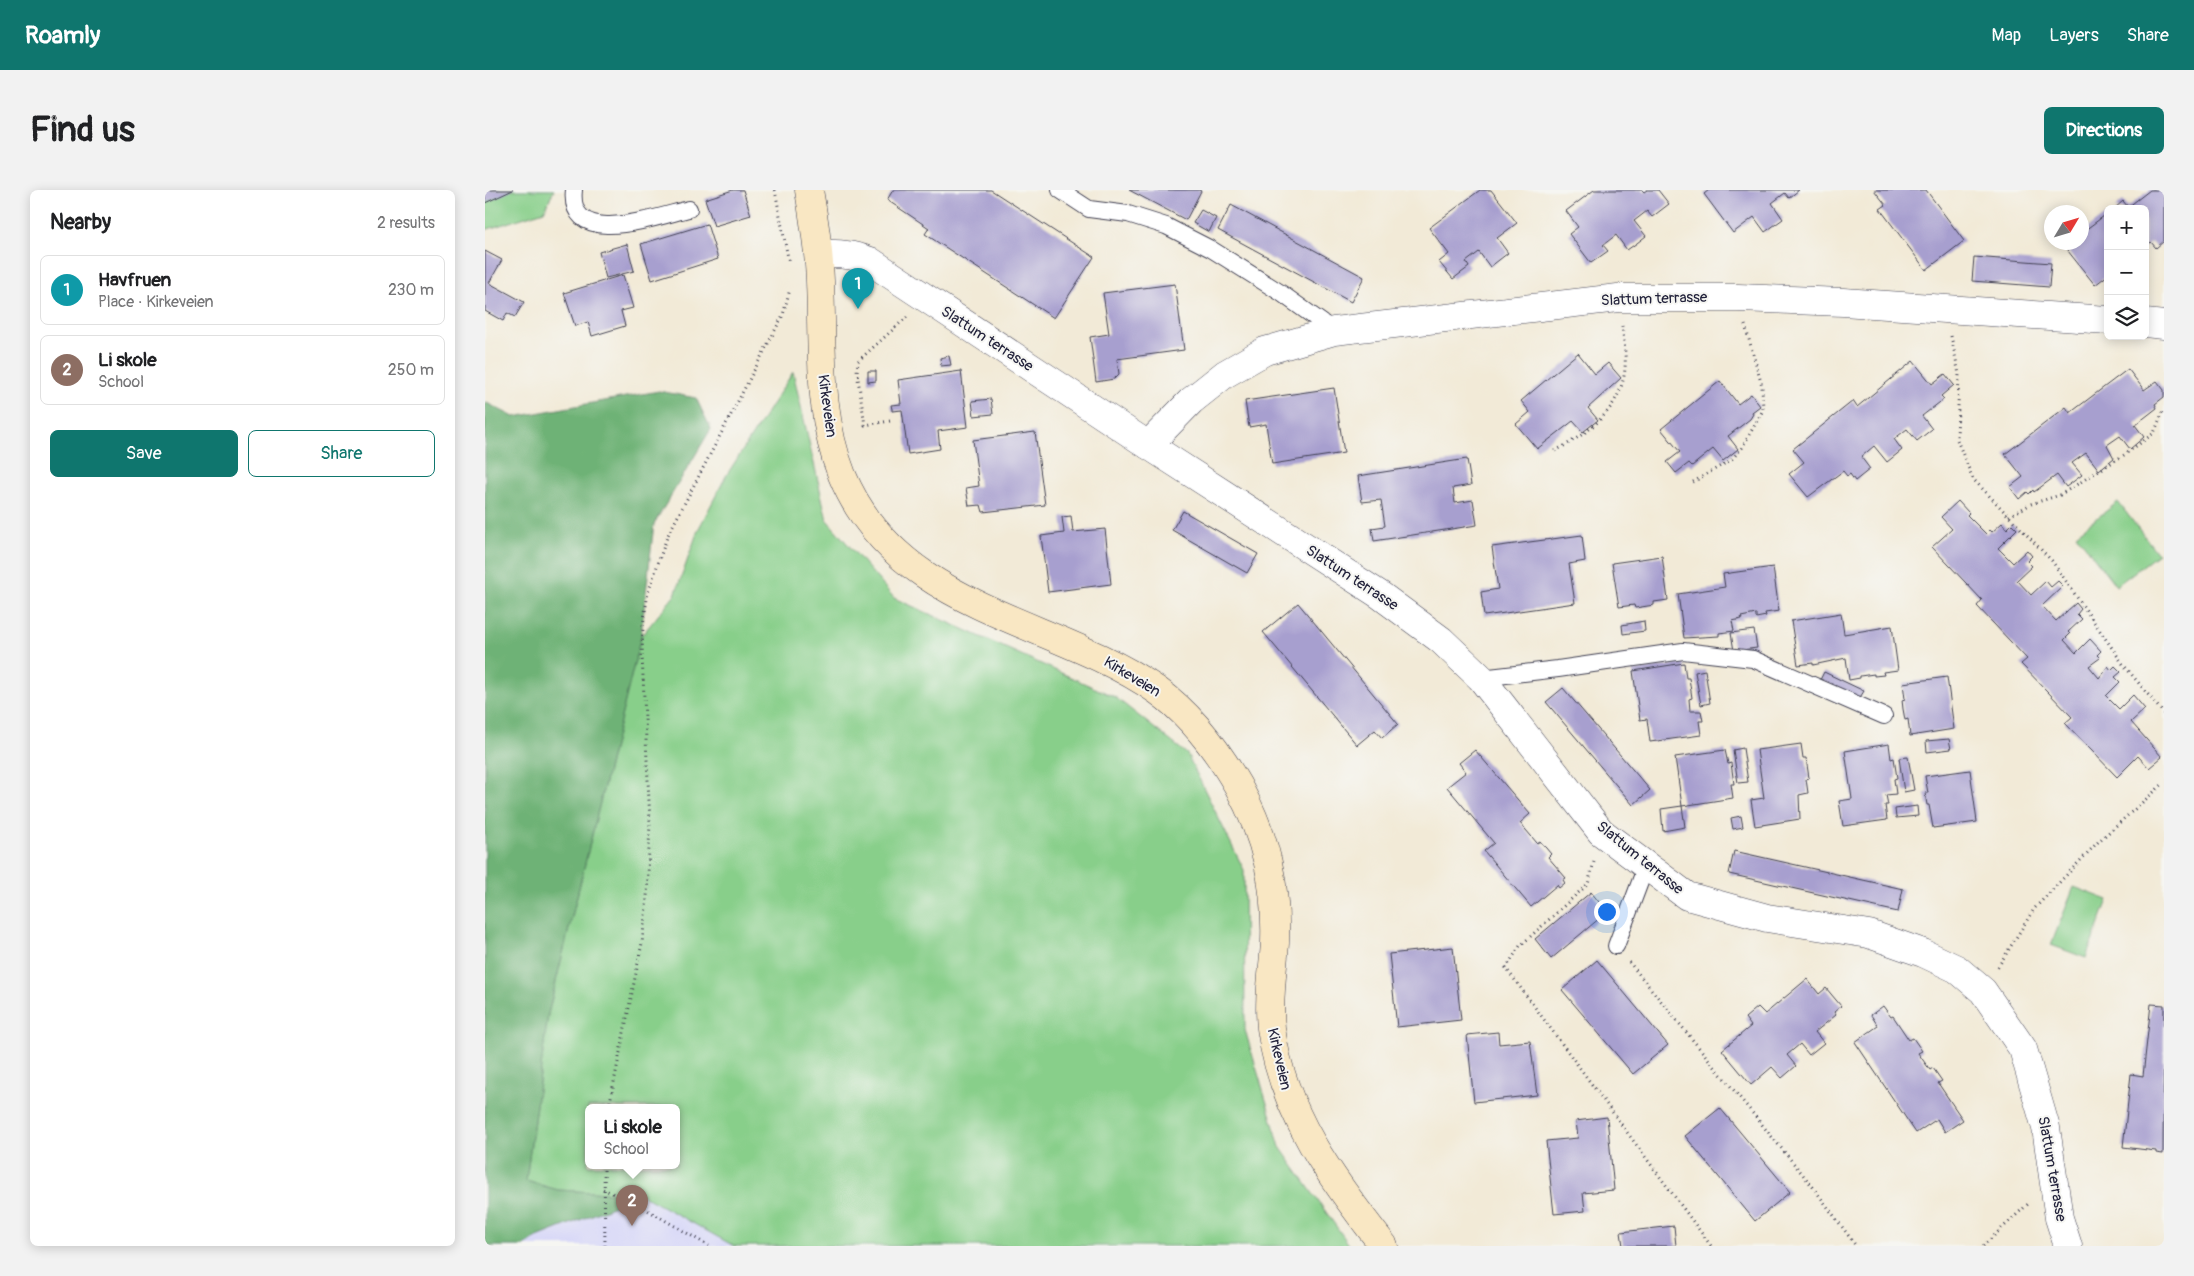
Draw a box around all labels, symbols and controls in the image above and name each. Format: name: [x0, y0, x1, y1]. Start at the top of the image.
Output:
text: Roamly: [25, 21, 100, 50]
text: Map: [1992, 24, 2021, 47]
text: Layers: [2049, 24, 2099, 47]
text: Share: [2127, 24, 2169, 47]
button: Directions: [2044, 107, 2164, 154]
text: Find us: [30, 108, 135, 152]
north arrow: [2044, 205, 2089, 250]
map controls: [2104, 205, 2149, 340]
button: +: [2104, 205, 2149, 250]
text: Nearby: [50, 209, 111, 236]
text: 2 results: [377, 213, 435, 233]
button: −: [2104, 250, 2149, 295]
text: Havfruen: [98, 268, 171, 292]
pin: 1: [842, 268, 874, 309]
text: 1: [64, 280, 70, 300]
text: 230 m: [388, 280, 434, 300]
street label: Slattum terrasse: [1600, 288, 1708, 310]
text: Place · Kirkeveien: [98, 292, 214, 312]
button: layers: [2104, 295, 2149, 340]
street label: Slattum terrasse: [937, 302, 1037, 376]
text: Li skole: [98, 348, 157, 372]
text: 2: [63, 360, 71, 380]
text: 250 m: [388, 360, 434, 380]
text: School: [98, 372, 144, 392]
street label: Kirkeveien: [813, 373, 841, 439]
button: Save: [50, 430, 238, 477]
button: Share: [248, 430, 435, 477]
street label: Slattum terrasse: [1302, 541, 1402, 615]
street label: Kirkeveien: [1100, 653, 1164, 701]
street label: Slattum terrasse: [1593, 817, 1688, 899]
your location: [1594, 899, 1620, 925]
street label: Kirkeveien: [1263, 1026, 1295, 1092]
popup: [585, 1104, 680, 1169]
text: Li skole: [603, 1115, 662, 1139]
street label: Slattum terrasse: [2033, 1115, 2071, 1224]
text: School: [603, 1139, 649, 1159]
pin: 2: [616, 1185, 648, 1226]

